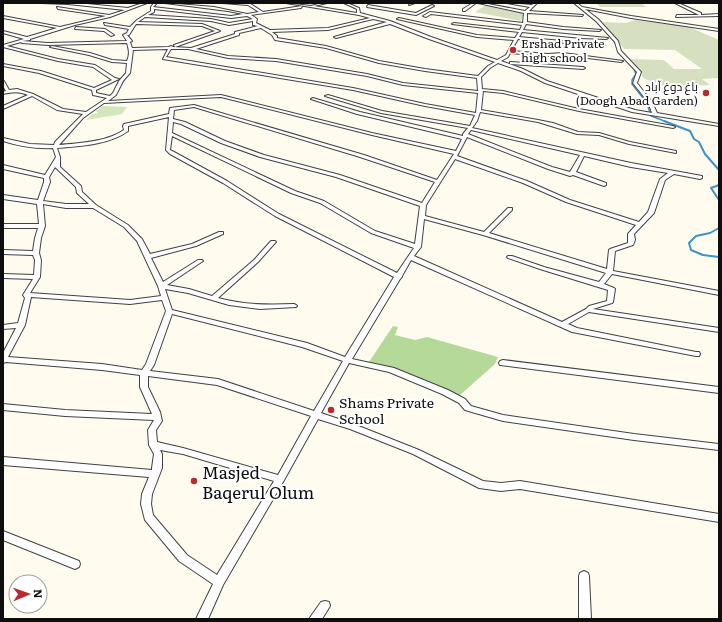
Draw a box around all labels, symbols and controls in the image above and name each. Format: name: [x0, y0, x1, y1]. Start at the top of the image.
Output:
place label: Ershad Private high school: [521, 34, 604, 66]
marker: Ershad Private high school: [508, 45, 518, 55]
place label: باغ دوغ آباد (Doogh Abad Garden): [576, 77, 698, 109]
marker: باغ دوغ آباد (Doogh Abad Garden): [701, 88, 711, 98]
place label: Shams Private School: [339, 392, 434, 428]
marker: Shams Private School: [326, 405, 336, 415]
place label: Masjed Baqerul Olum: [202, 459, 314, 504]
marker: Masjed Baqerul Olum: [189, 476, 199, 486]
north arrow: [8, 574, 48, 614]
text: N: [31, 589, 47, 599]

